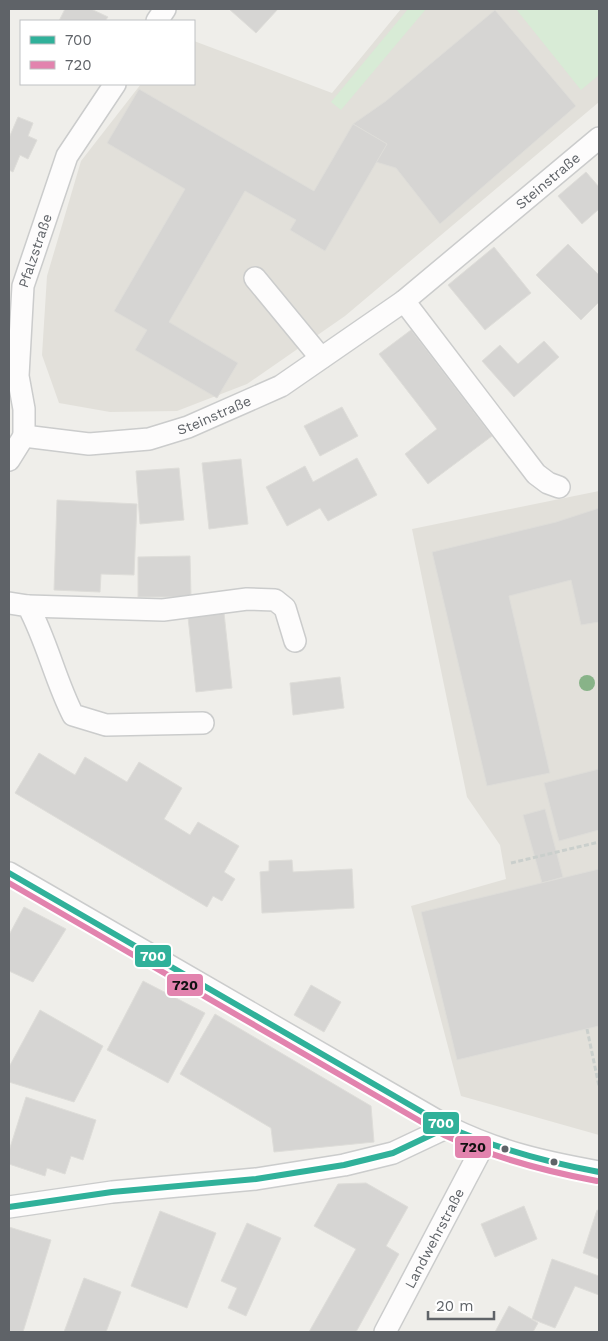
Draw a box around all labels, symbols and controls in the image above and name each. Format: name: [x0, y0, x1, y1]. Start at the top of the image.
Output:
legend: [20, 20, 195, 85]
text: 700: [65, 31, 92, 49]
text: 720: [65, 56, 92, 74]
street label: Steinstraße: [512, 149, 583, 212]
street label: Pfalzstraße: [15, 212, 55, 290]
street label: Steinstraße: [175, 392, 253, 438]
line badge: 700: [134, 944, 172, 968]
text: 700: [140, 948, 166, 964]
line badge: 720: [166, 973, 204, 997]
text: 720: [172, 977, 198, 993]
line badge: 700: [422, 1111, 460, 1135]
text: 700: [428, 1115, 454, 1131]
line badge: 720: [454, 1135, 492, 1159]
text: 720: [460, 1139, 486, 1155]
unlabelled marker: [500, 1144, 510, 1154]
unlabelled marker: [549, 1157, 559, 1167]
street label: Landwehrstraße: [401, 1185, 467, 1291]
scale bar: [428, 1288, 494, 1320]
text: 20 m: [436, 1297, 474, 1315]

